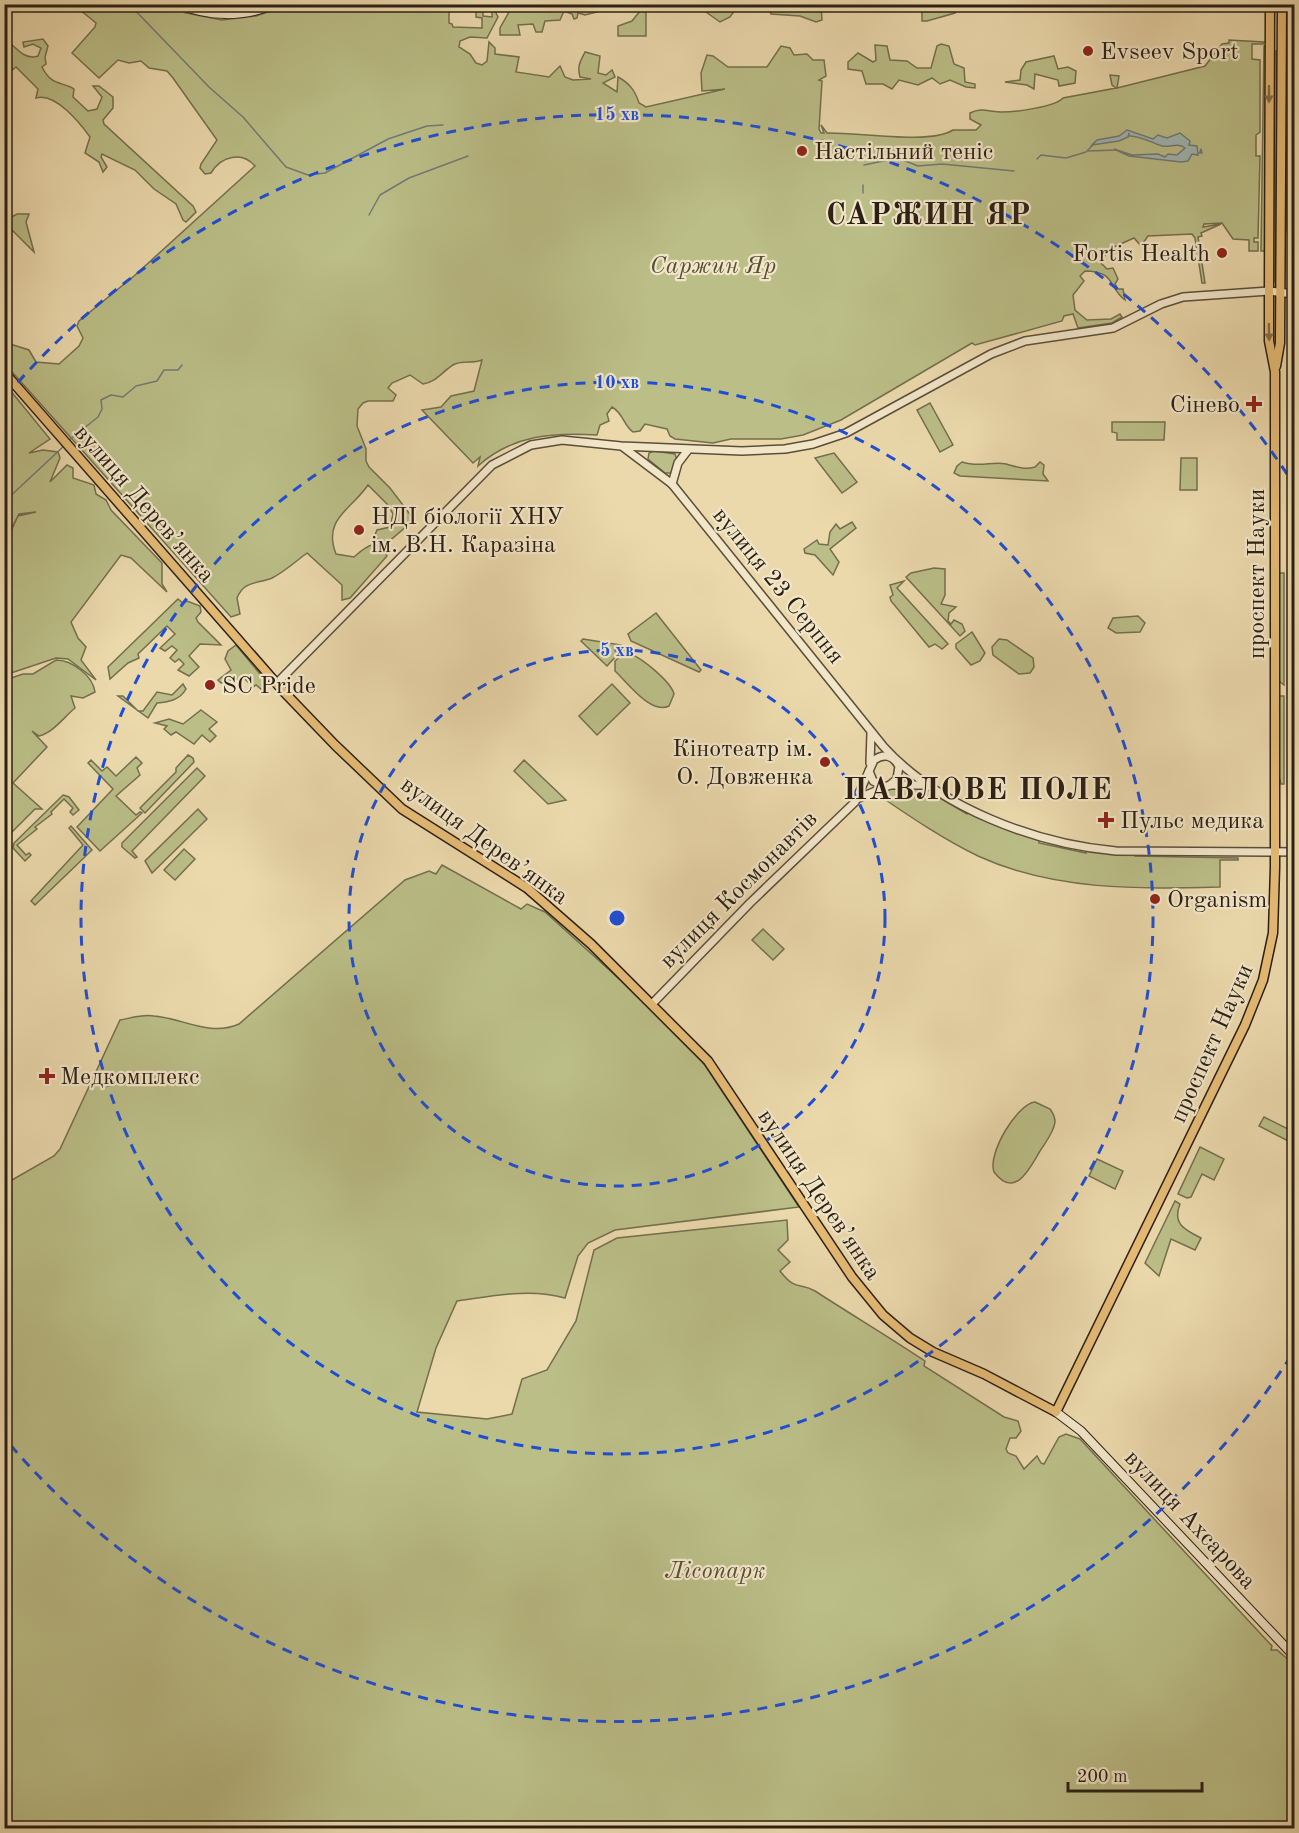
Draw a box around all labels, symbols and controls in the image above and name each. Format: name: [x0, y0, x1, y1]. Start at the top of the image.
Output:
place label: Evseev Sport: [1100, 41, 1239, 65]
marker: Evseev Sport: [1081, 44, 1095, 58]
one-way arrow: [1264, 84, 1274, 103]
text: 15 хв: [595, 106, 639, 124]
place label: Настільний теніс: [814, 141, 993, 165]
marker: Настільний теніс: [795, 144, 809, 158]
district label: САРЖИН ЯР: [826, 201, 1032, 231]
place label: Fortis Health: [1072, 243, 1210, 267]
marker: Fortis Health: [1215, 246, 1229, 260]
park label: Саржин Яр: [650, 255, 776, 279]
one-way arrow: [1265, 322, 1274, 341]
text: 10 хв: [595, 374, 639, 392]
place label: Сінево: [1170, 394, 1240, 418]
marker: Сінево: [1245, 395, 1263, 413]
street label: вулиця Дерев’янка: [69, 421, 218, 588]
street label: проспект Науки: [1246, 489, 1270, 659]
street label: вулиця 23 Серпня: [707, 504, 848, 669]
place label: НДІ біології ХНУ ім. В.Н. Каразіна: [371, 506, 564, 558]
marker: НДІ біології ХНУ ім. В.Н. Каразіна: [352, 523, 366, 537]
text: 5 хв: [600, 642, 634, 660]
place label: SC Pride: [222, 675, 316, 699]
marker: SC Pride: [203, 678, 217, 692]
place label: Кінотеатр ім. О. Довженка: [672, 738, 813, 790]
marker: Кінотеатр ім. О. Довженка: [818, 755, 832, 769]
street label: вулиця Дерев’янка: [396, 773, 572, 910]
district label: ПАВЛОВЕ ПОЛЕ: [843, 776, 1113, 806]
street label: вулиця Космонавтів: [656, 807, 823, 974]
place label: Пульс медика: [1120, 810, 1264, 834]
marker: Пульс медика: [1097, 811, 1115, 829]
place label: Organism: [1167, 889, 1267, 913]
marker: Organism: [1148, 892, 1162, 906]
centre of rings: [607, 908, 627, 928]
street label: проспект Науки: [1167, 961, 1259, 1127]
place label: Медкомплекс: [60, 1066, 200, 1090]
marker: Медкомплекс: [38, 1067, 56, 1085]
street label: вулиця Дерев’янка: [752, 1105, 884, 1285]
street label: вулиця Ахсарова: [1119, 1446, 1260, 1595]
park label: Лісопарк: [665, 1560, 765, 1584]
scale bar: [1068, 1755, 1202, 1793]
text: 200 m: [1077, 1768, 1128, 1786]

